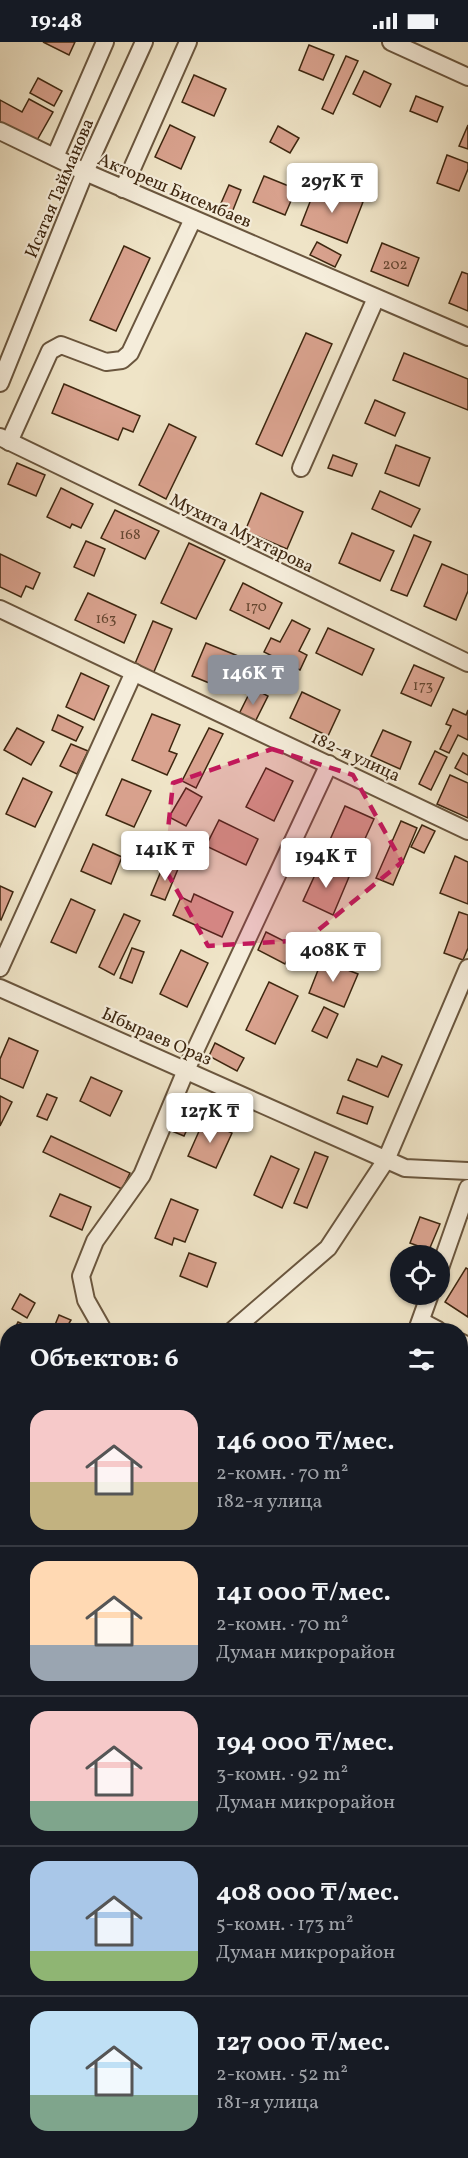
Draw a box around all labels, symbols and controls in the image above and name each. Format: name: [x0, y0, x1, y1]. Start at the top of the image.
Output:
text: 19:48: [30, 6, 82, 37]
street label: Исатая Тайманова: [20, 115, 101, 262]
street label: Актореш Бисембаев: [93, 148, 255, 235]
pin: 297K ₸: [283, 163, 381, 214]
text: 297K ₸: [301, 168, 363, 196]
house number: 202: [383, 255, 407, 276]
street label: Мухита Мухтарова: [165, 488, 318, 580]
house number: 168: [119, 525, 141, 546]
house number: 170: [245, 597, 267, 618]
house number: 163: [96, 609, 116, 630]
pin: 146K ₸: [204, 655, 302, 706]
text: 146K ₸: [222, 660, 284, 688]
house number: 173: [413, 676, 433, 697]
street label: 182-я улица: [307, 726, 404, 789]
pin: 141K ₸: [116, 831, 214, 882]
text: 141K ₸: [135, 836, 195, 864]
pin: 194K ₸: [277, 838, 375, 889]
text: 194K ₸: [295, 843, 357, 871]
pin: 408K ₸: [284, 932, 382, 983]
text: 408K ₸: [300, 937, 366, 965]
street label: Ыбыраев Ораз: [97, 1002, 216, 1073]
pin: 127K ₸: [161, 1093, 259, 1144]
text: 127K ₸: [180, 1098, 240, 1126]
map controls: [390, 1245, 450, 1305]
button: locate: [390, 1245, 450, 1305]
text: Объектов: 6: [30, 1341, 179, 1377]
icon: filters: [405, 1343, 438, 1376]
text: 146 000 ₸/мес.: [216, 1424, 395, 1460]
icon: home: [78, 1434, 150, 1506]
text: 2-комн. · 70 m²: [216, 1460, 348, 1488]
text: 182-я улица: [216, 1488, 323, 1516]
text: 141 000 ₸/мес.: [216, 1575, 391, 1611]
icon: home: [78, 1585, 150, 1657]
text: 2-комн. · 70 m²: [216, 1611, 348, 1639]
text: Думан микрорайон: [216, 1639, 395, 1667]
text: 194 000 ₸/мес.: [216, 1725, 394, 1761]
icon: home: [78, 1735, 150, 1807]
text: 3-комн. · 92 m²: [216, 1761, 348, 1789]
text: Думан микрорайон: [216, 1789, 395, 1817]
text: 408 000 ₸/мес.: [216, 1875, 400, 1911]
icon: home: [78, 1885, 150, 1957]
text: 5-комн. · 173 m²: [216, 1911, 353, 1939]
text: Думан микрорайон: [216, 1939, 395, 1967]
text: 127 000 ₸/мес.: [216, 2025, 390, 2061]
icon: home: [78, 2035, 150, 2107]
text: 2-комн. · 52 m²: [216, 2061, 348, 2089]
text: 181-я улица: [216, 2089, 319, 2117]

